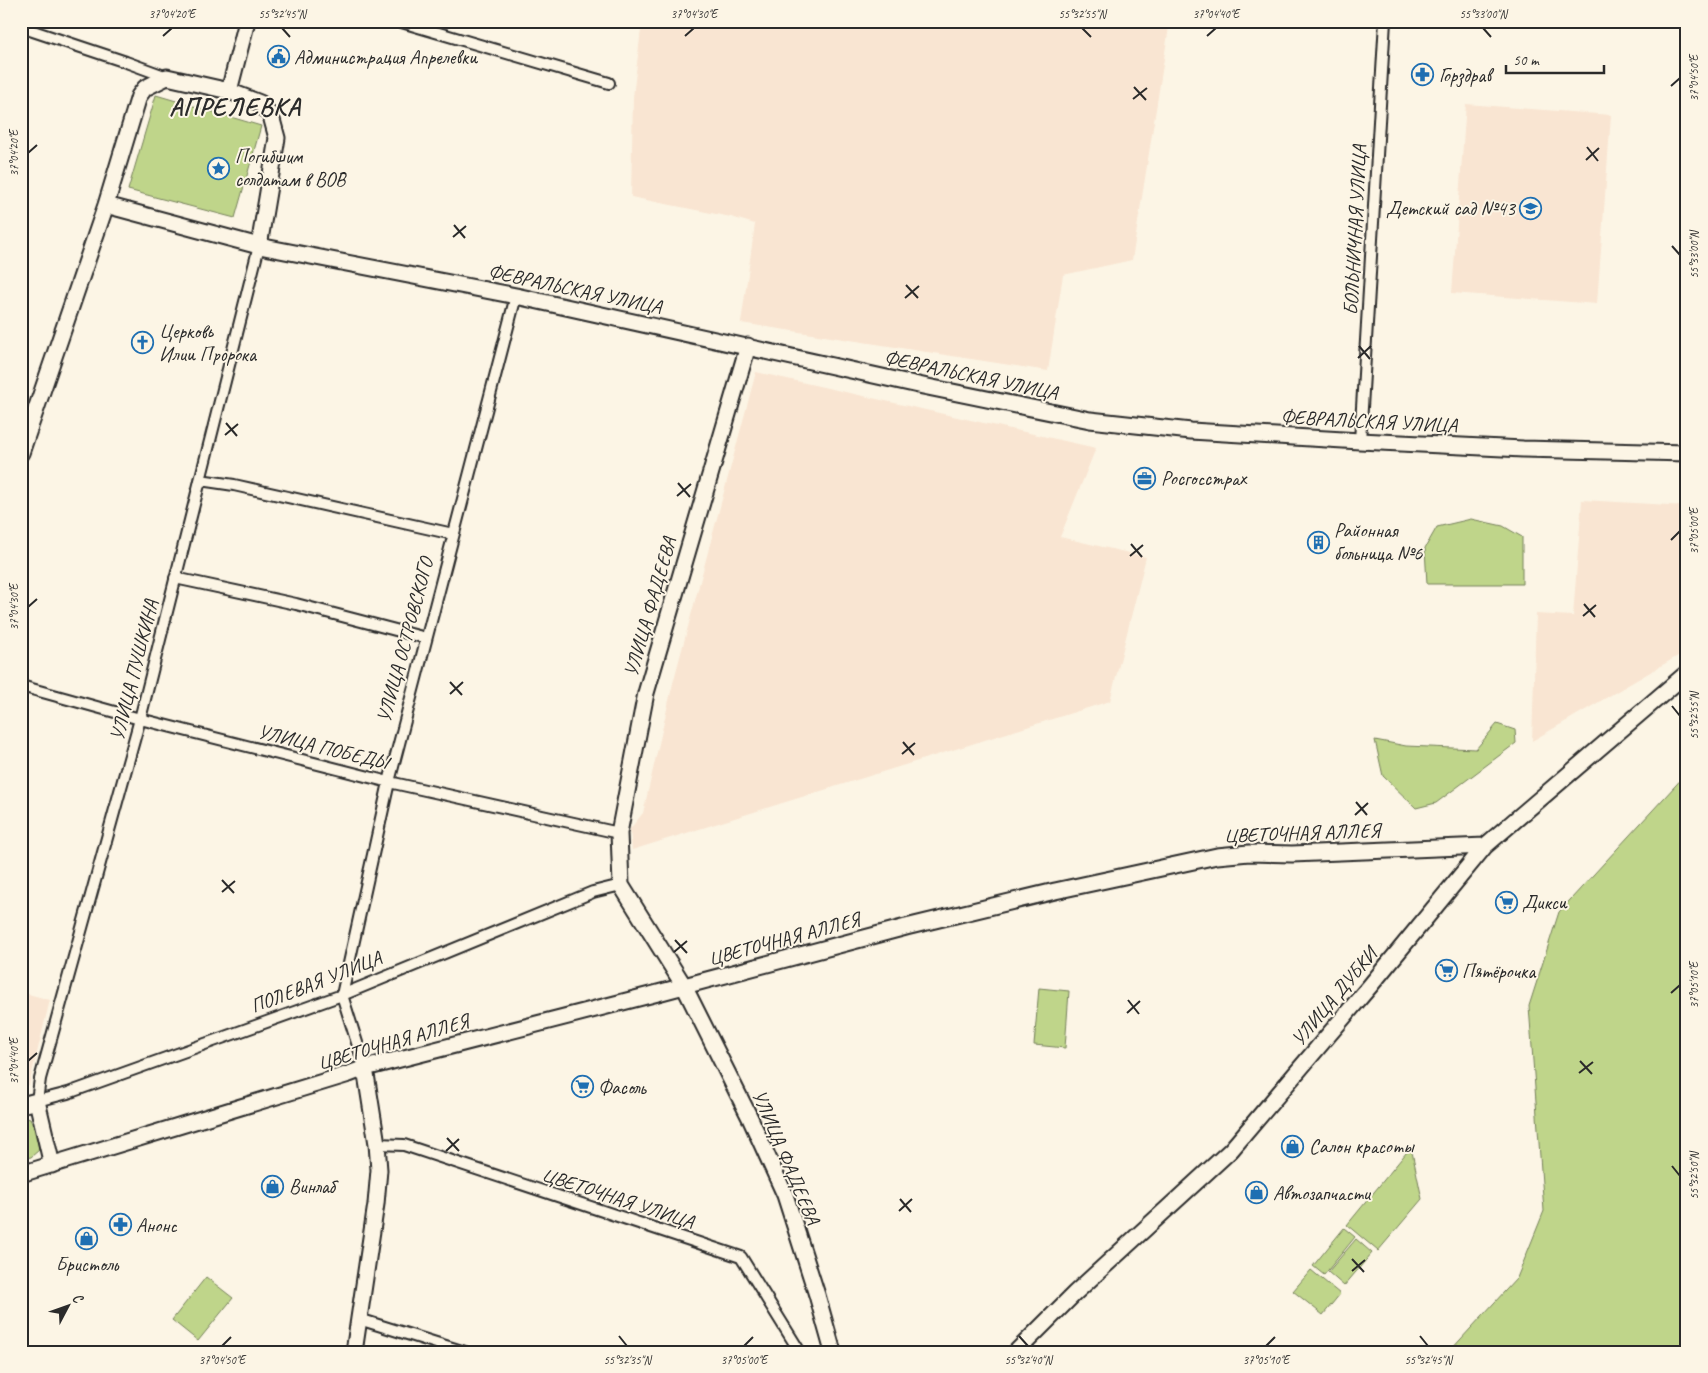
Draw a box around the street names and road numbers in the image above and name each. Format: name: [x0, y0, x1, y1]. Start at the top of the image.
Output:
street label: БОЛЬНИЧНАЯ УЛИЦА: [1338, 143, 1372, 316]
street label: ФЕВРАЛЬСКАЯ УЛИЦА: [486, 258, 665, 320]
street label: ФЕВРАЛЬСКАЯ УЛИЦА: [882, 344, 1061, 406]
street label: ФЕВРАЛЬСКАЯ УЛИЦА: [1280, 404, 1459, 438]
street label: УЛИЦА ФАДЕЕВА: [618, 534, 682, 680]
street label: УЛИЦА ОСТРОВСКОГО: [371, 553, 440, 725]
street label: УЛИЦА ПУШКИНА: [104, 596, 164, 743]
street label: УЛИЦА ПОБЕДЫ: [255, 719, 394, 776]
street label: ЦВЕТОЧНАЯ АЛЛЕЯ: [1224, 818, 1383, 848]
street label: ЦВЕТОЧНАЯ АЛЛЕЯ: [706, 906, 865, 971]
street label: УЛИЦА ДУБКИ: [1286, 940, 1385, 1051]
street label: ПОЛЕВАЯ УЛИЦА: [247, 945, 386, 1018]
street label: ЦВЕТОЧНАЯ АЛЛЕЯ: [315, 1008, 474, 1075]
street label: УЛИЦА ФАДЕЕВА: [746, 1086, 826, 1229]
street label: ЦВЕТОЧНАЯ УЛИЦА: [539, 1162, 698, 1235]

